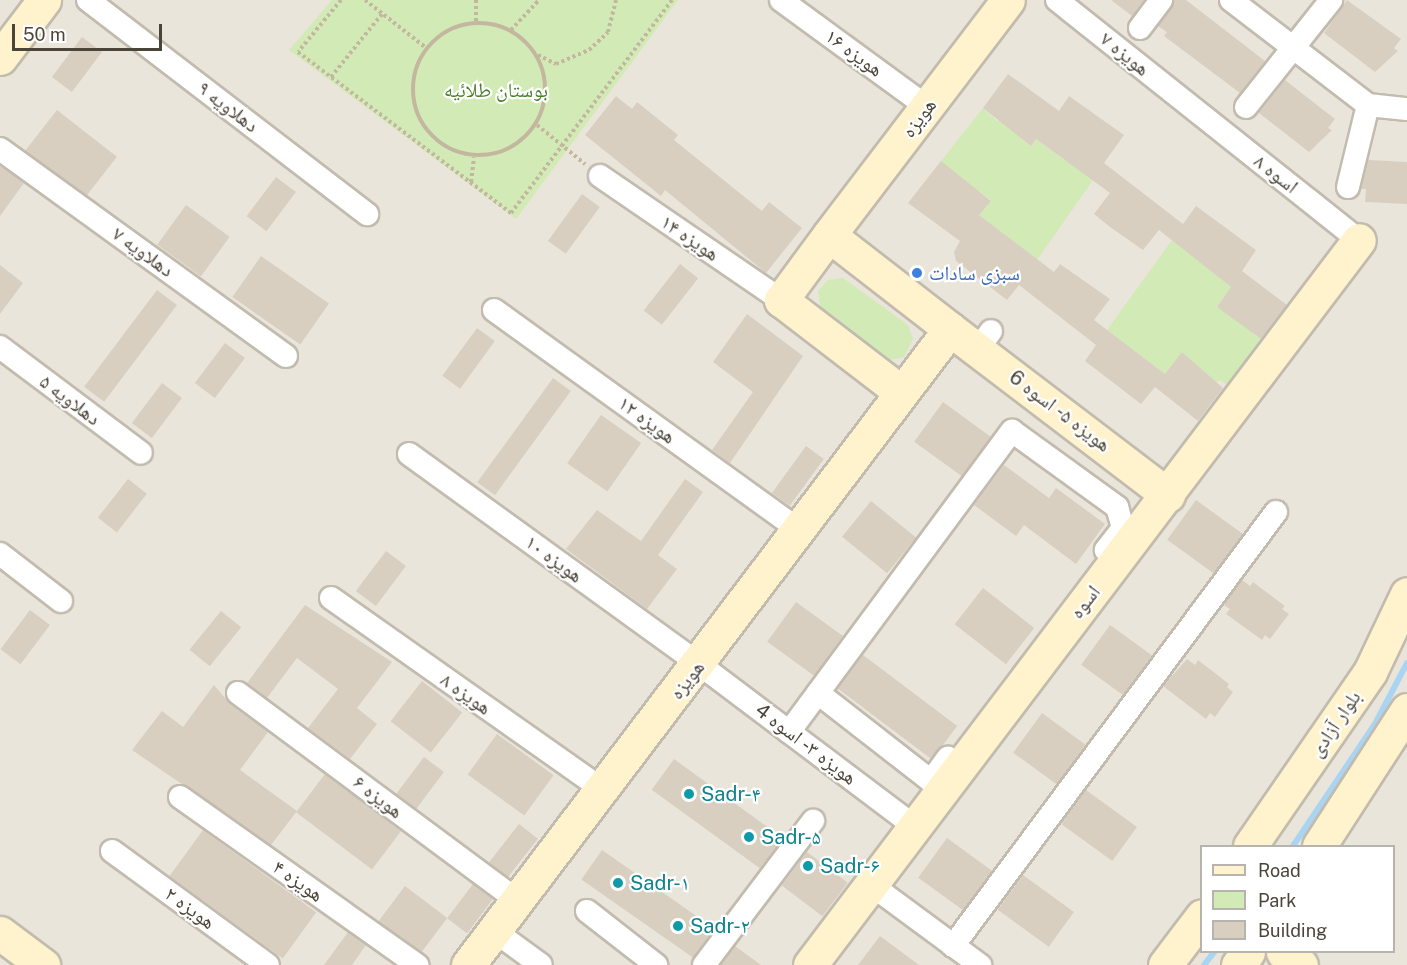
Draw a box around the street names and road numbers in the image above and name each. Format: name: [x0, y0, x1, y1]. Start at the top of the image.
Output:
street label: هویزه ‍۱۶: [820, 24, 888, 82]
street label: هویزه ۷: [1096, 27, 1154, 81]
street label: دهلاویه ۹: [193, 76, 263, 138]
street label: هویزه: [897, 94, 941, 142]
street label: اسوه ۸: [1249, 149, 1303, 199]
street label: هویزه ۱۴: [656, 210, 724, 266]
street label: دهلاویه ۷: [108, 222, 178, 282]
street label: هویزه ۵ - اسوه 6: [1002, 363, 1118, 459]
street label: دهلاویه ۵: [35, 369, 105, 431]
street label: هویزه ۱۲: [613, 391, 681, 449]
street label: هویزه ۱۰: [520, 530, 588, 588]
street label: اسوه: [1065, 581, 1105, 623]
street label: هویزه: [664, 656, 710, 704]
street label: هویزه ۸: [436, 668, 496, 720]
street label: بلوار آزادی: [1304, 686, 1366, 762]
street label: هویزه ۳ - اسوه 4: [748, 696, 864, 792]
street label: هویزه ۶: [348, 770, 408, 824]
street label: هویزه ۴: [268, 855, 328, 907]
street label: هویزه ۲: [160, 882, 220, 934]

